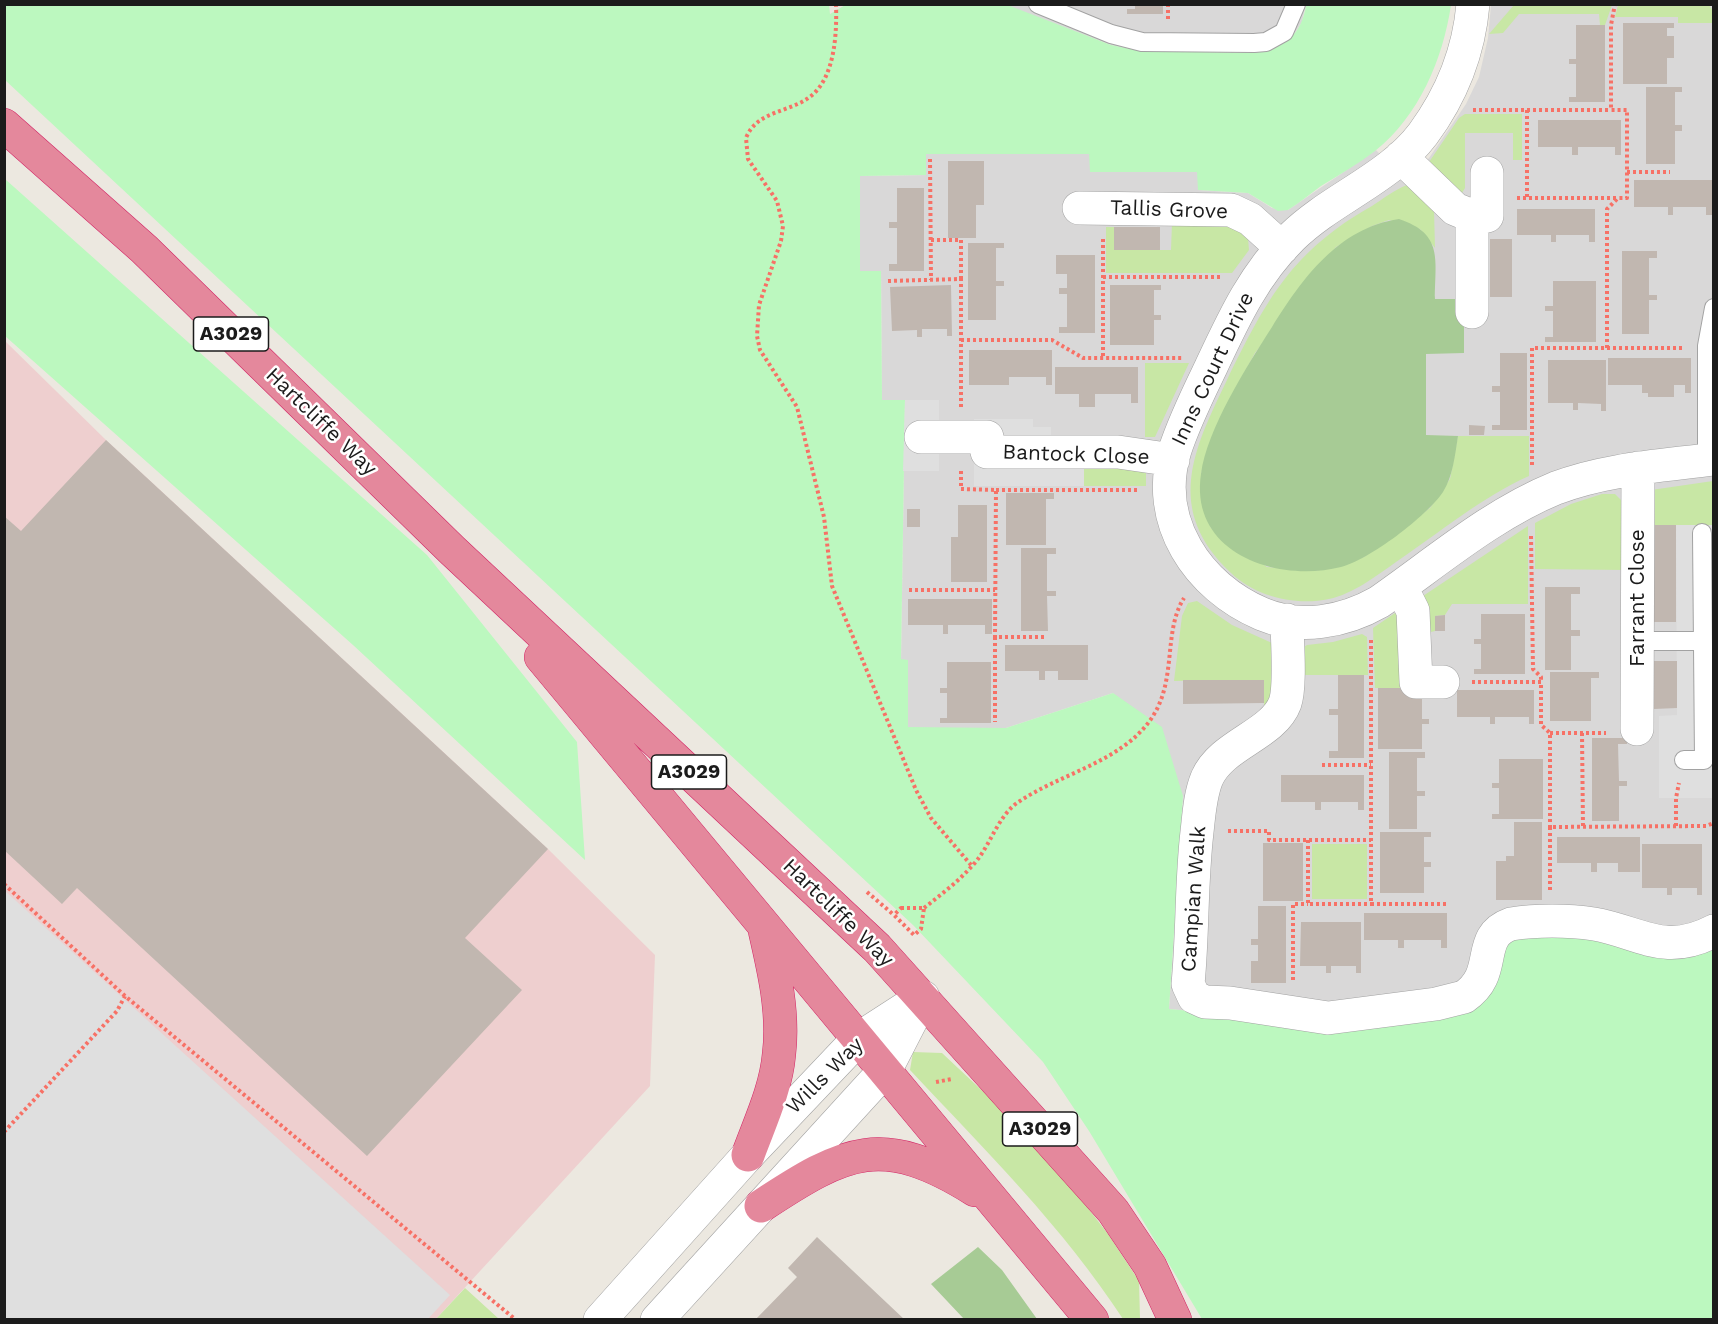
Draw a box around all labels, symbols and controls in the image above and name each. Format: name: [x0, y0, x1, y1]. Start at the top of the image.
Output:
street label: Tallis Grove: [1110, 195, 1228, 225]
street label: Inns Court Drive: [1166, 288, 1260, 450]
road number: A3029: [194, 317, 268, 351]
street label: Hartcliffe Way: [260, 363, 382, 481]
street label: Bantock Close: [1002, 440, 1150, 470]
street label: Farrant Close: [1625, 529, 1651, 667]
road number: A3029: [652, 755, 726, 789]
street label: Campian Walk: [1176, 825, 1212, 973]
street label: Hartcliffe Way: [777, 854, 899, 972]
street label: Wills Way: [781, 1032, 869, 1120]
road number: A3029: [1002, 1112, 1078, 1146]

